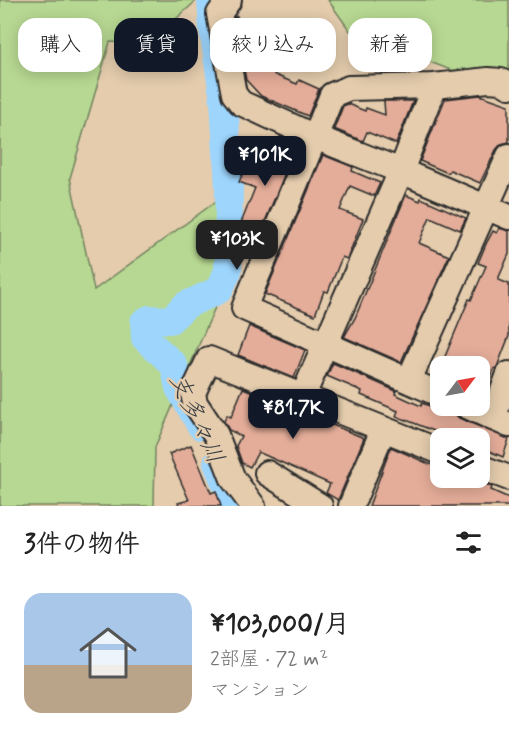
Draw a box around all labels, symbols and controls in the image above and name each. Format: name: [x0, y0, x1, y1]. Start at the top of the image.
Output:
chip: 購入: [18, 18, 102, 72]
chip: 賃貸: [114, 18, 198, 72]
chip: 絞り込み: [210, 18, 336, 72]
chip: 新着: [348, 18, 432, 72]
pin: ¥101K: [223, 136, 307, 187]
text: ¥101K: [238, 142, 292, 169]
pin: ¥103K: [195, 220, 279, 271]
text: ¥103K: [210, 226, 264, 253]
north arrow: [430, 356, 490, 416]
map controls: [430, 356, 490, 488]
water label: 支多々川: [162, 369, 230, 469]
pin: ¥81.7K: [244, 389, 342, 440]
text: ¥81.7K: [262, 395, 324, 422]
button: layers: [430, 428, 490, 488]
icon: filters: [452, 526, 485, 559]
text: 3件の物件: [24, 528, 140, 562]
text: ¥103,000/月: [210, 608, 350, 642]
icon: home: [72, 617, 144, 689]
text: 2部屋 · 72 m²: [210, 646, 328, 673]
text: マンション: [210, 677, 309, 704]

